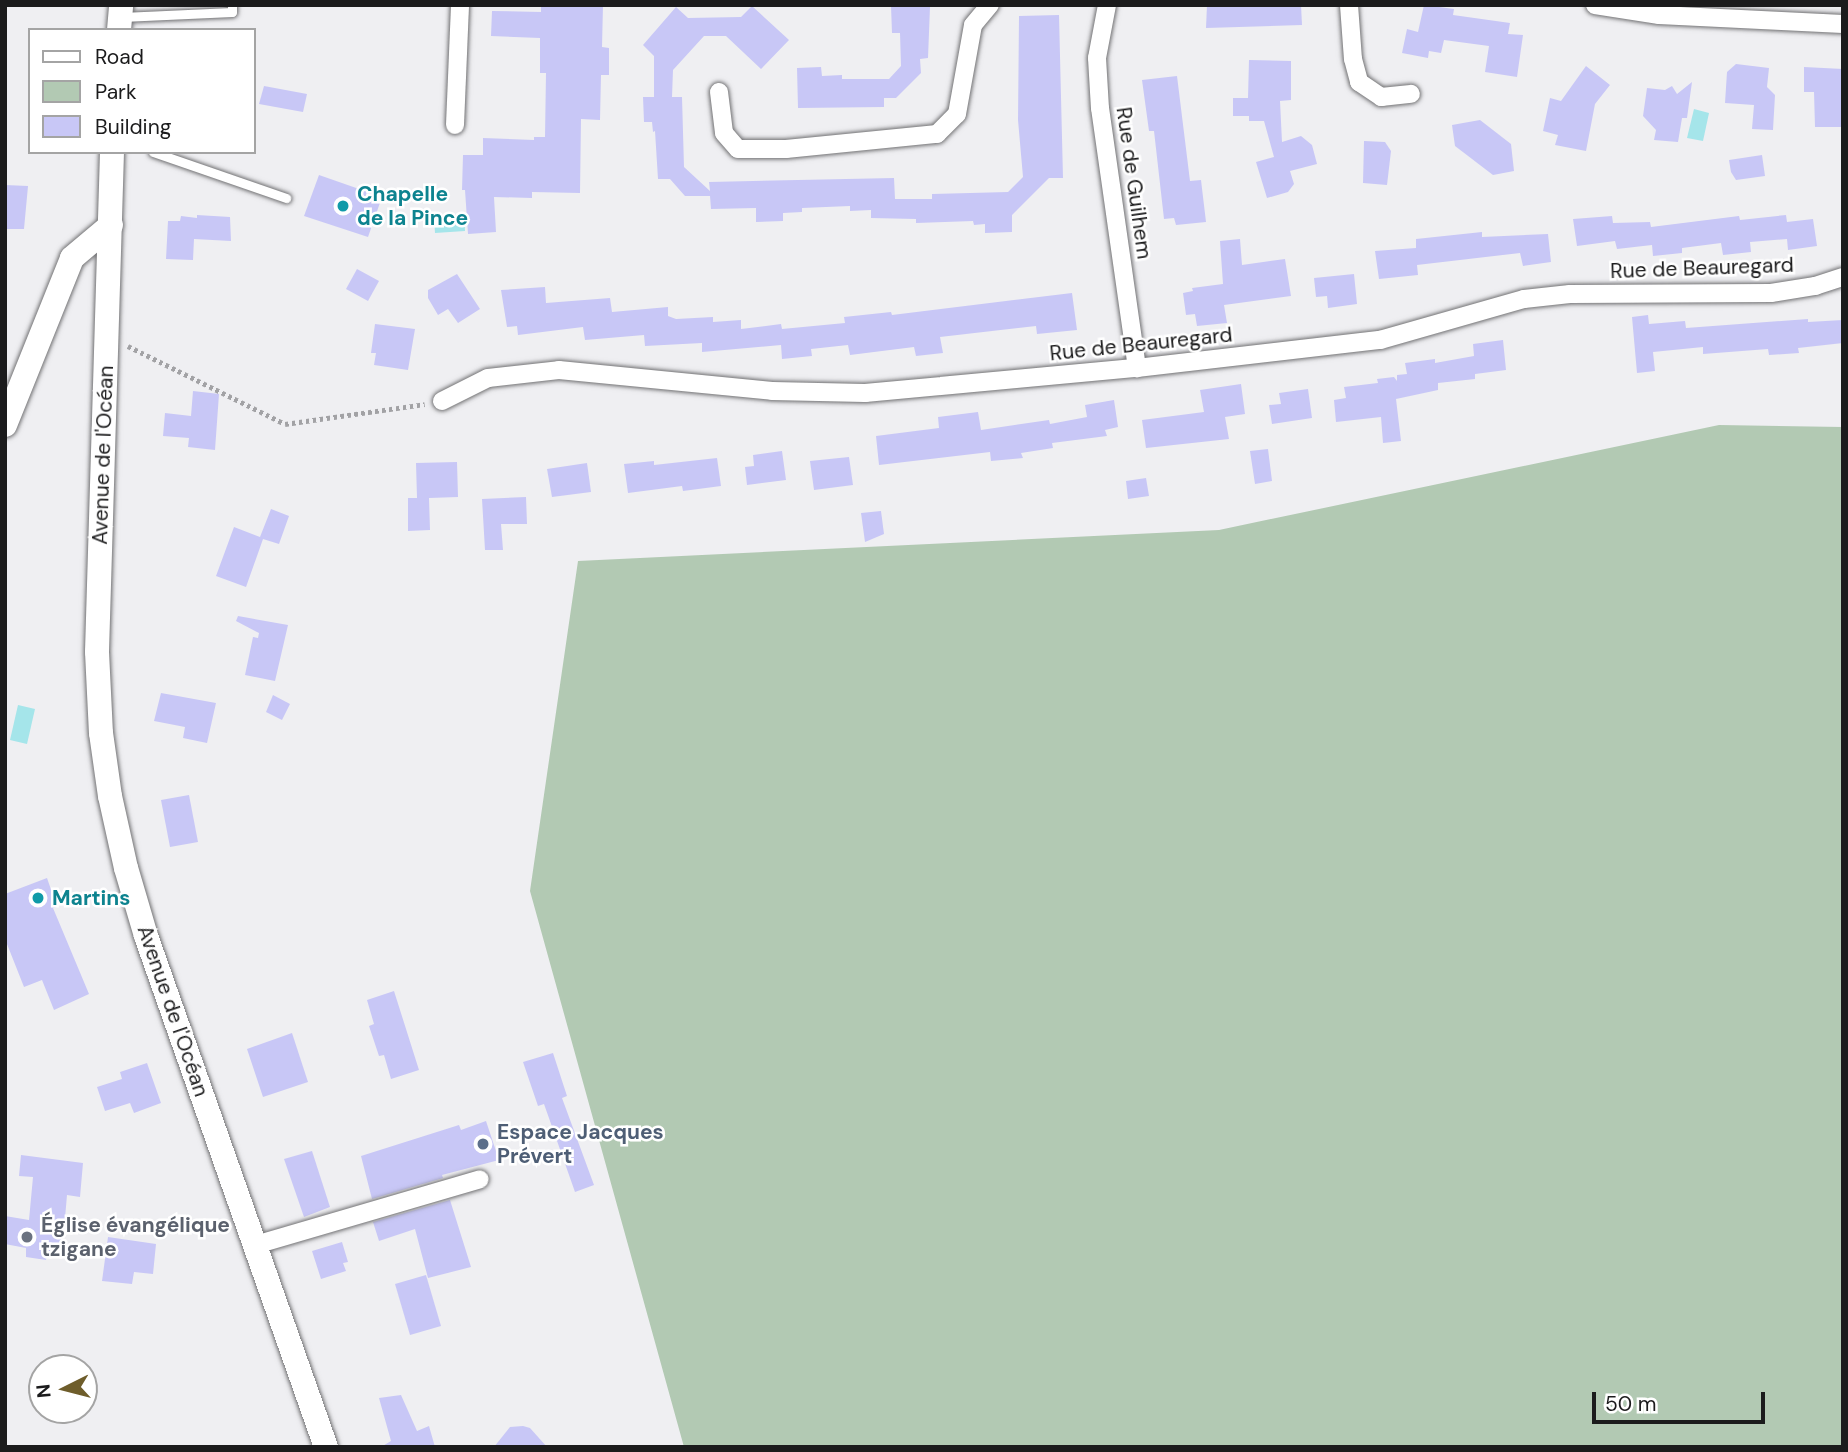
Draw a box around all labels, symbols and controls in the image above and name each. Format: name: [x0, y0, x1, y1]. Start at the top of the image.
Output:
legend: [28, 28, 256, 154]
text: Road: [95, 43, 144, 71]
text: Park: [95, 78, 136, 106]
street label: Rue de Guilhem: [1111, 105, 1157, 261]
text: Building: [95, 113, 171, 141]
place label: Chapelle de la Pince: [357, 181, 468, 231]
marker: Chapelle de la Pince: [335, 198, 351, 214]
street label: Rue de Beauregard: [1610, 252, 1794, 284]
street label: Rue de Beauregard: [1048, 322, 1234, 366]
street label: Avenue de l'Océan: [87, 365, 119, 545]
place label: Martins: [52, 885, 130, 911]
marker: Martins: [30, 890, 46, 906]
street label: Avenue de l'Océan: [132, 922, 214, 1100]
place label: Espace Jacques Prévert: [497, 1119, 664, 1169]
marker: Espace Jacques Prévert: [475, 1136, 491, 1152]
place label: Église évangélique tzigane: [41, 1212, 230, 1262]
marker: Église évangélique tzigane: [19, 1229, 35, 1245]
north arrow: [28, 1354, 98, 1424]
scale bar: [1596, 1378, 1769, 1422]
text: N: [30, 1383, 57, 1399]
text: 50 m: [1605, 1390, 1656, 1418]

